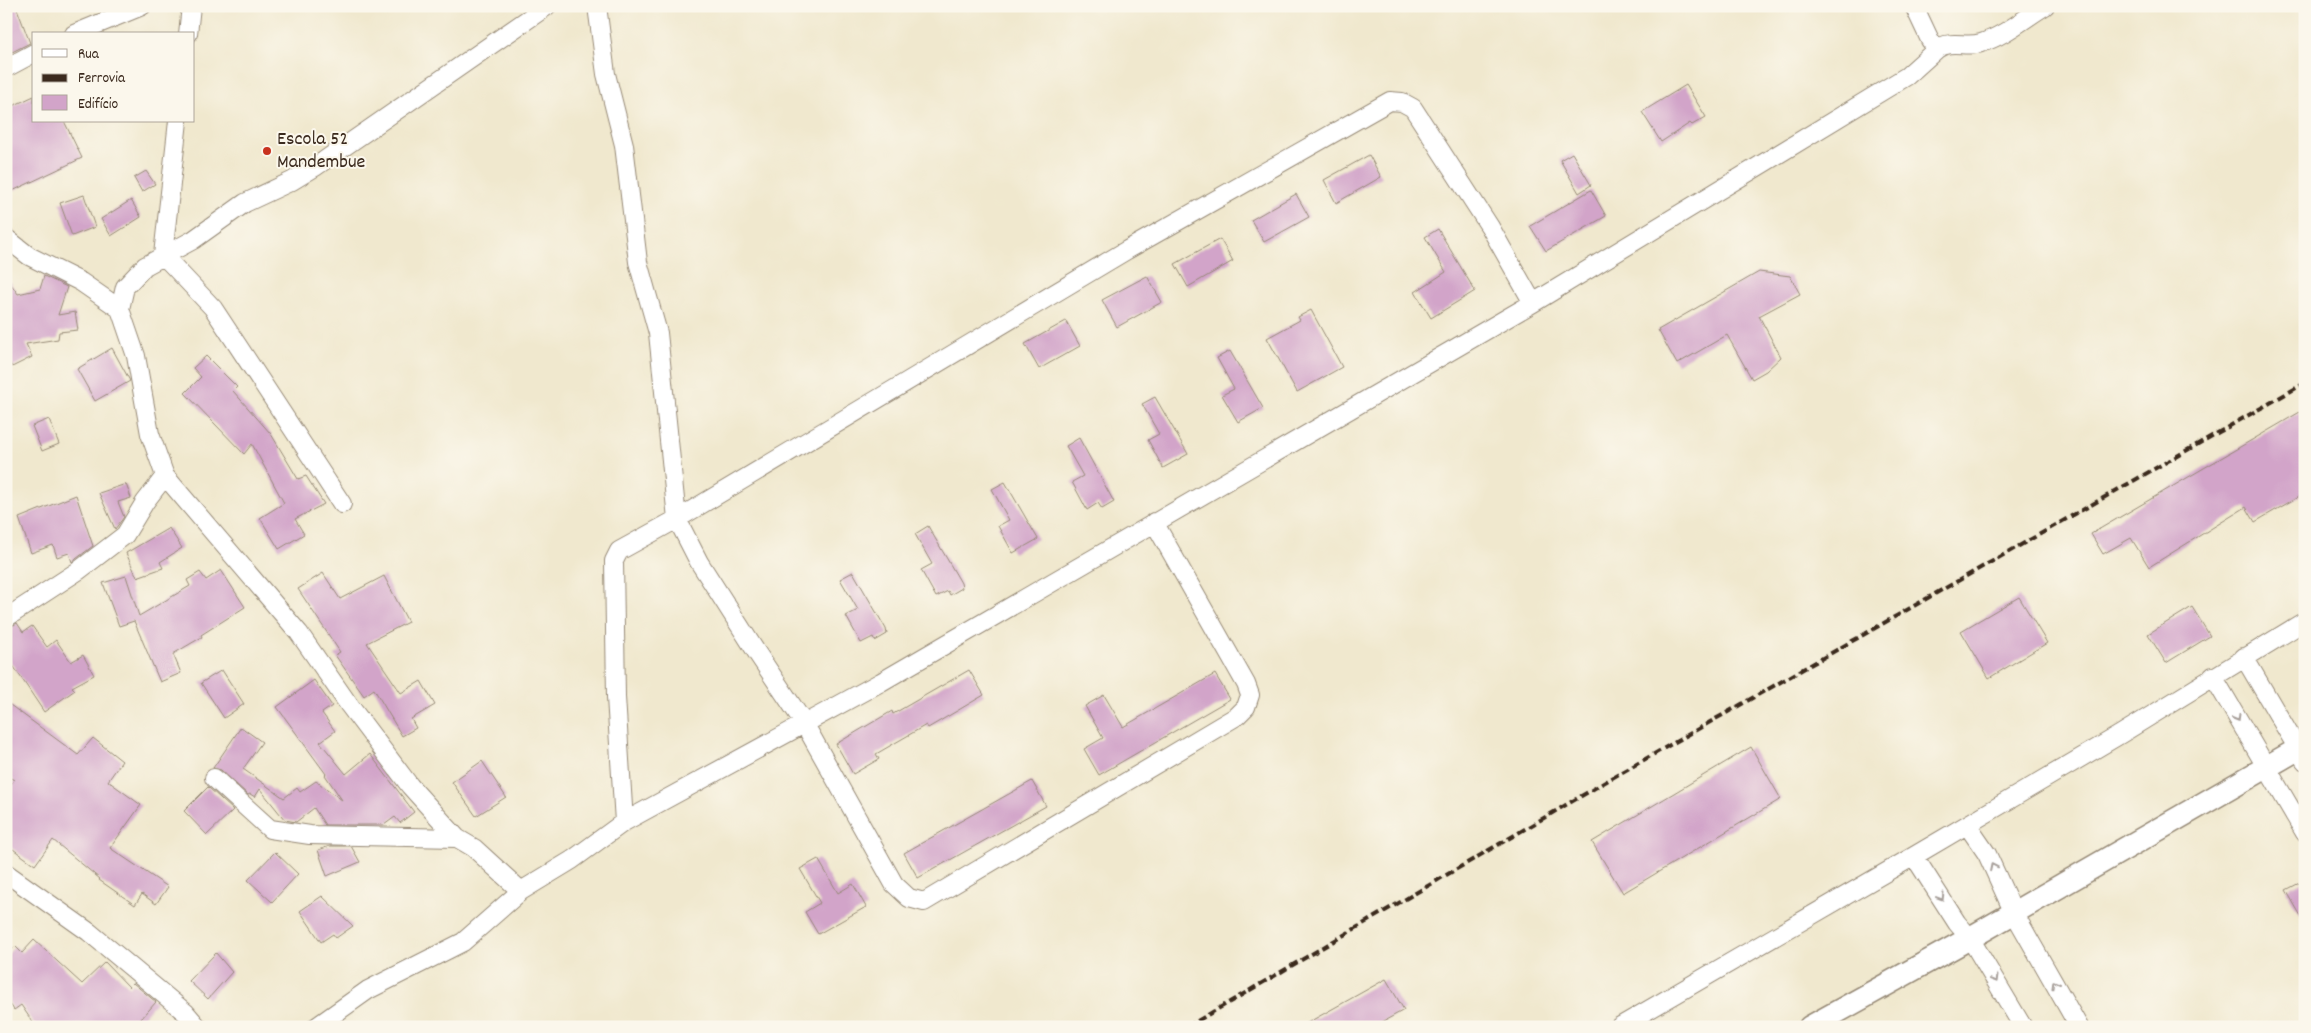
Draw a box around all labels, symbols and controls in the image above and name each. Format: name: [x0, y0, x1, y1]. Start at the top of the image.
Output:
legend: [32, 32, 195, 122]
text: Rua: [78, 44, 100, 66]
text: Ferrovia: [78, 68, 126, 90]
text: Edifício: [78, 94, 118, 116]
place label: Escola 52 Mandembue: [277, 126, 366, 177]
marker: Escola 52 Mandembue: [261, 145, 273, 157]
one-way arrow: [2231, 712, 2241, 721]
one-way arrow: [1989, 863, 1999, 872]
one-way arrow: [1935, 892, 1945, 901]
one-way arrow: [1989, 974, 1999, 983]
one-way arrow: [2051, 981, 2061, 990]

